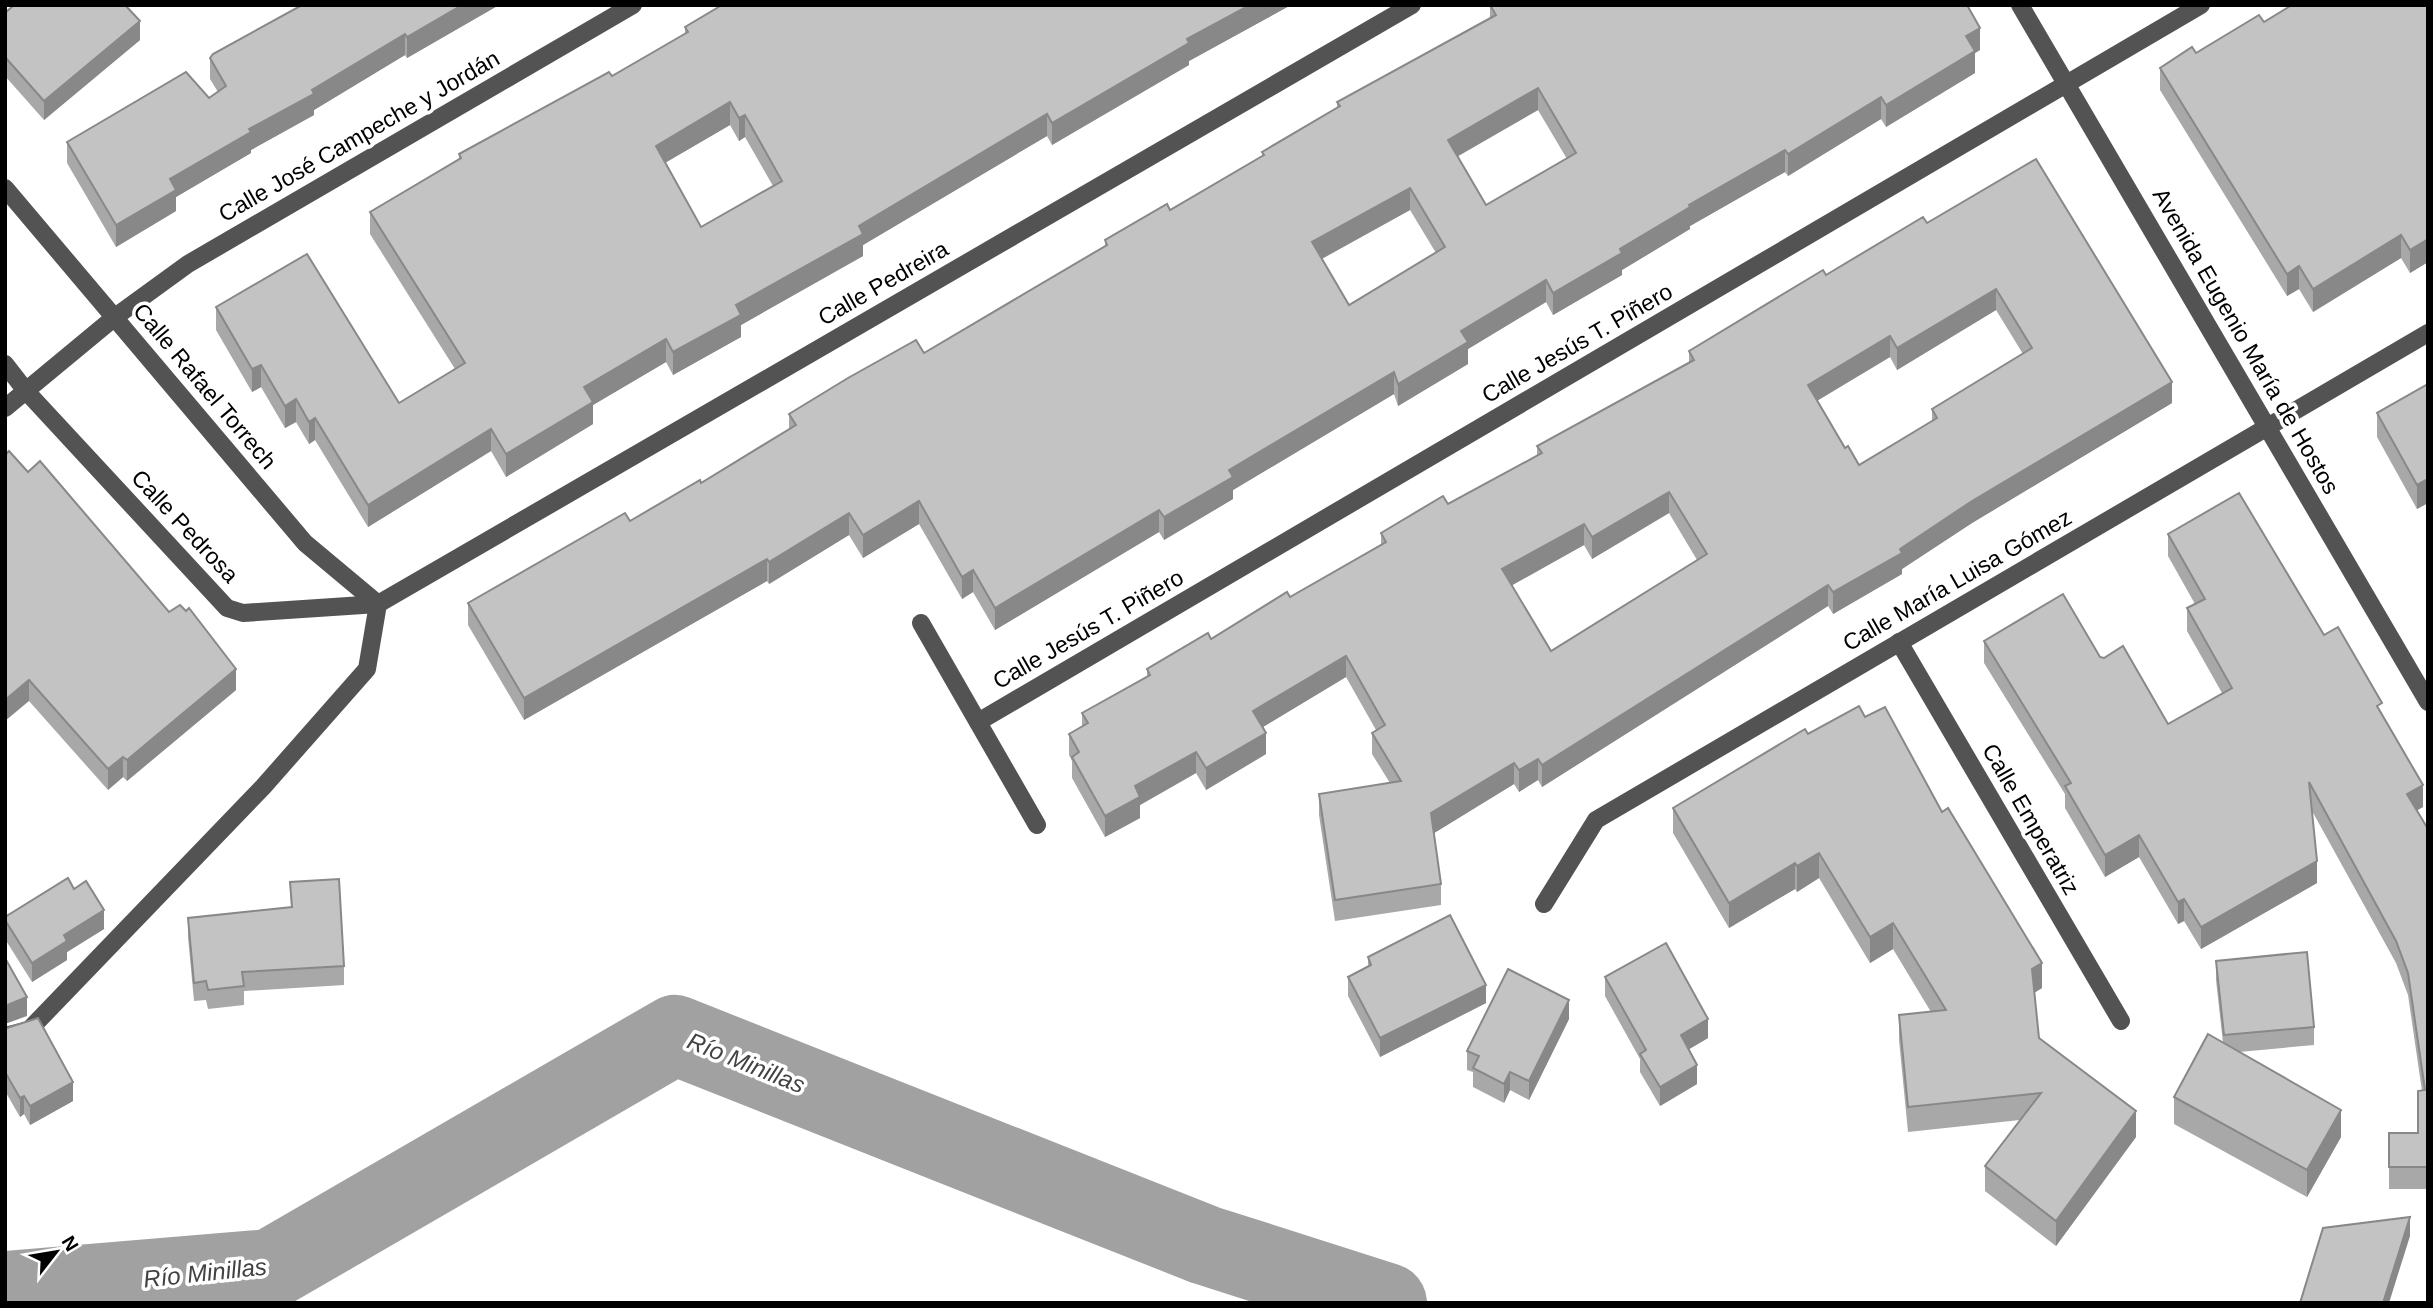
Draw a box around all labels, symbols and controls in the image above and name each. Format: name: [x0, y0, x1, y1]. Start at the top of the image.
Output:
street label: Calle José Campeche y Jordán: [214, 45, 504, 227]
street label: Avenida Eugenio María de Hostos: [2148, 184, 2344, 498]
street label: Calle Pedreira: [813, 235, 953, 331]
street label: Calle Jesús T. Piñero: [1477, 278, 1677, 408]
street label: Calle Rafael Torrech: [128, 298, 282, 474]
street label: Calle Pedrosa: [126, 464, 244, 588]
street label: Calle María Luisa Gómez: [1838, 504, 2076, 656]
street label: Calle Jesús T. Piñero: [988, 564, 1188, 694]
street label: Calle Emperatriz: [1977, 739, 2085, 899]
water label: Río Minillas: [684, 1027, 809, 1098]
north arrow: [21, 1217, 91, 1287]
text: N: [58, 1232, 83, 1255]
water label: Río Minillas: [142, 1253, 268, 1292]

